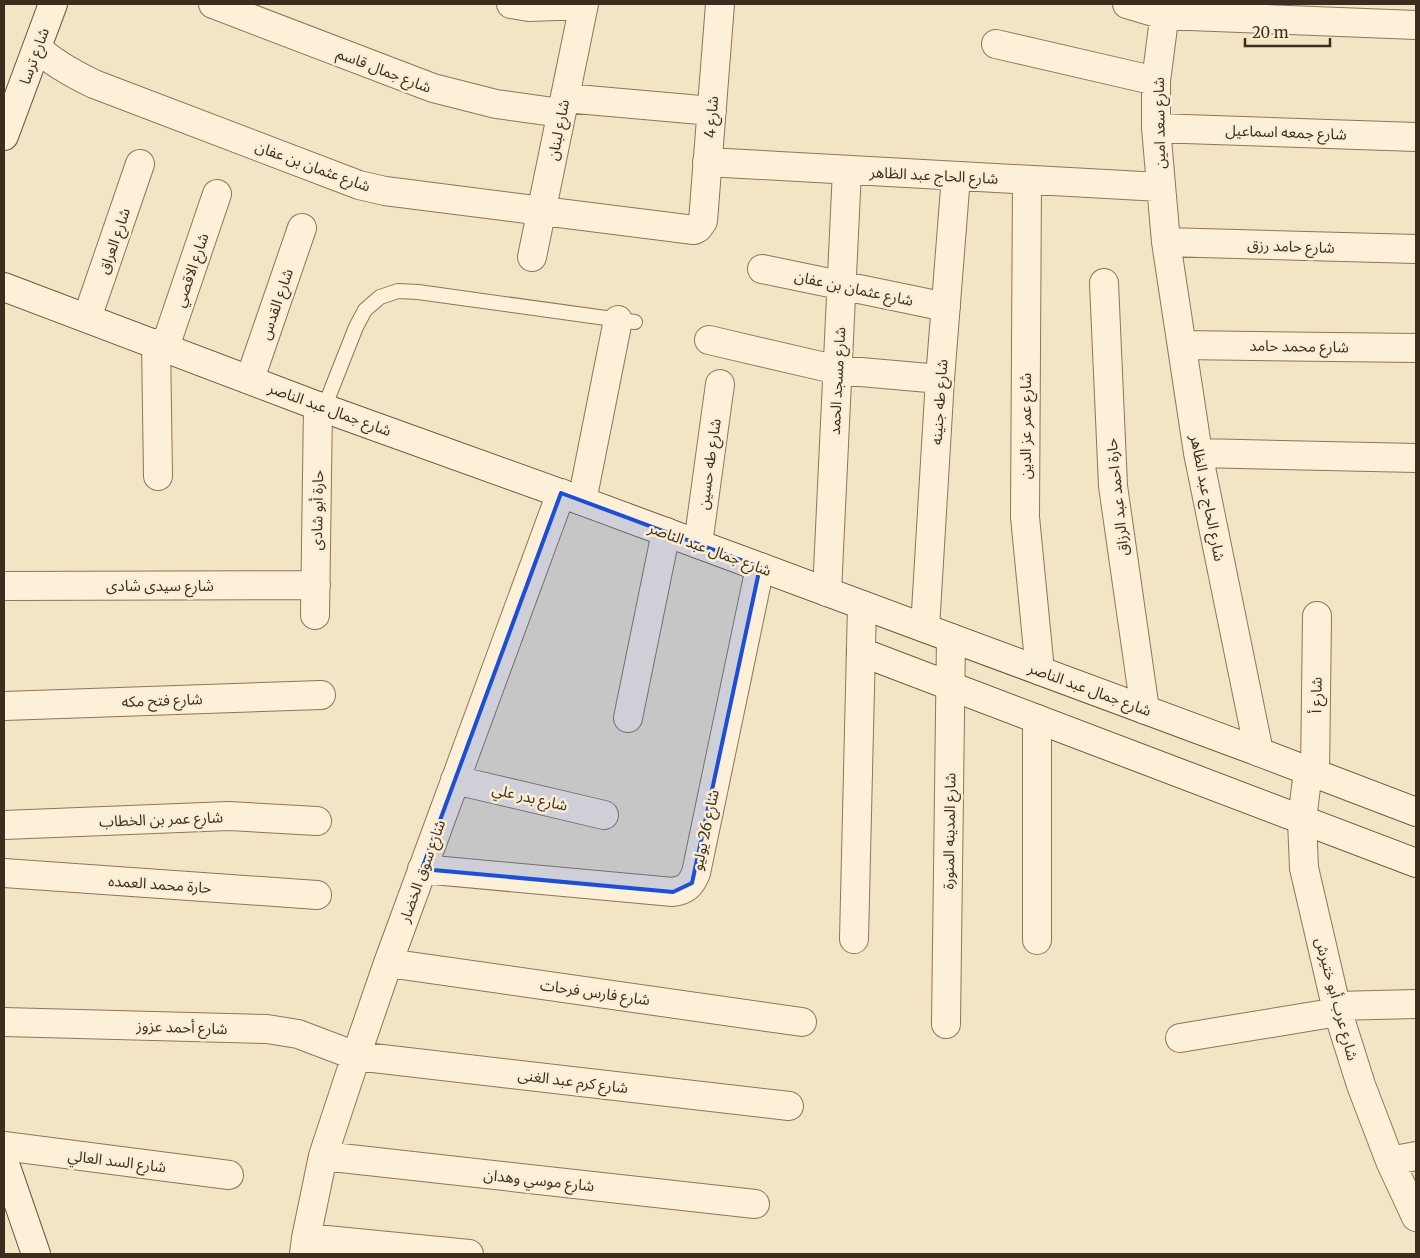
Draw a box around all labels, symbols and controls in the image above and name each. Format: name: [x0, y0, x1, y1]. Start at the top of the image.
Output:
scale bar: [1245, 15, 1330, 47]
text: 20 m: [1252, 23, 1289, 42]
street label: شارع ترسا: [15, 25, 56, 88]
street label: شارع جمال قاسم: [333, 43, 434, 100]
street label: شارع سعد امين: [1149, 77, 1172, 169]
street label: شارع 4: [700, 95, 725, 139]
street label: شارع لبنان: [543, 98, 576, 163]
street label: شارع جمعه اسماعيل: [1225, 120, 1347, 147]
street label: شارع عثمان بن عفان: [252, 136, 373, 199]
street label: شارع الحاج عبد الظاهر: [868, 162, 999, 191]
street label: شارع العراق: [94, 205, 137, 278]
street label: شارع الاقصي: [169, 230, 215, 311]
street label: شارع حامد رزق: [1247, 235, 1335, 260]
street label: شارع القدس: [255, 266, 300, 343]
street label: شارع عثمان بن عفان: [792, 266, 915, 313]
street label: شارع مسجد الحمد: [825, 326, 852, 436]
street label: شارع محمد حامد: [1249, 336, 1349, 359]
street label: شارع طه جنينه: [927, 358, 954, 446]
street label: شارع عمر عز الدين: [1016, 373, 1038, 479]
street label: شارع جمال عبد الناصر: [264, 378, 394, 443]
street label: شارع طه حسين: [693, 417, 728, 511]
street label: شارع الحاج عبد الظاهر: [1183, 432, 1230, 564]
street label: حارة احمد عبد الرزاق: [1101, 437, 1133, 557]
street label: حارة أبو شادى: [307, 469, 327, 550]
street label: شارع جمال عبد الناصر: [644, 518, 774, 583]
street label: شارع سيدى شادى: [106, 576, 214, 598]
street label: شارع جمال عبد الناصر: [1024, 658, 1154, 723]
street label: شارع أ: [1306, 676, 1329, 714]
street label: شارع فتح مكه: [121, 689, 203, 714]
street label: شارع المدينه المنورة: [938, 772, 963, 890]
street label: شارع بدر علي: [490, 779, 570, 818]
street label: شارع 26 يوليو: [687, 788, 726, 873]
street label: شارع عمر بن الخطاب: [99, 807, 224, 834]
street label: شارع سوق الخضار: [394, 817, 452, 927]
street label: حارة محمد العمده: [108, 871, 212, 897]
street label: شارع عرب أبو ختيرش: [1309, 935, 1363, 1064]
street label: شارع فارس فرحات: [538, 975, 651, 1012]
street label: شارع أحمد عزوز: [135, 1016, 228, 1041]
street label: شارع كرم عبد الغنى: [516, 1065, 629, 1100]
street label: شارع السد العالي: [66, 1146, 168, 1179]
street label: شارع موسي وهدان: [482, 1165, 596, 1198]

